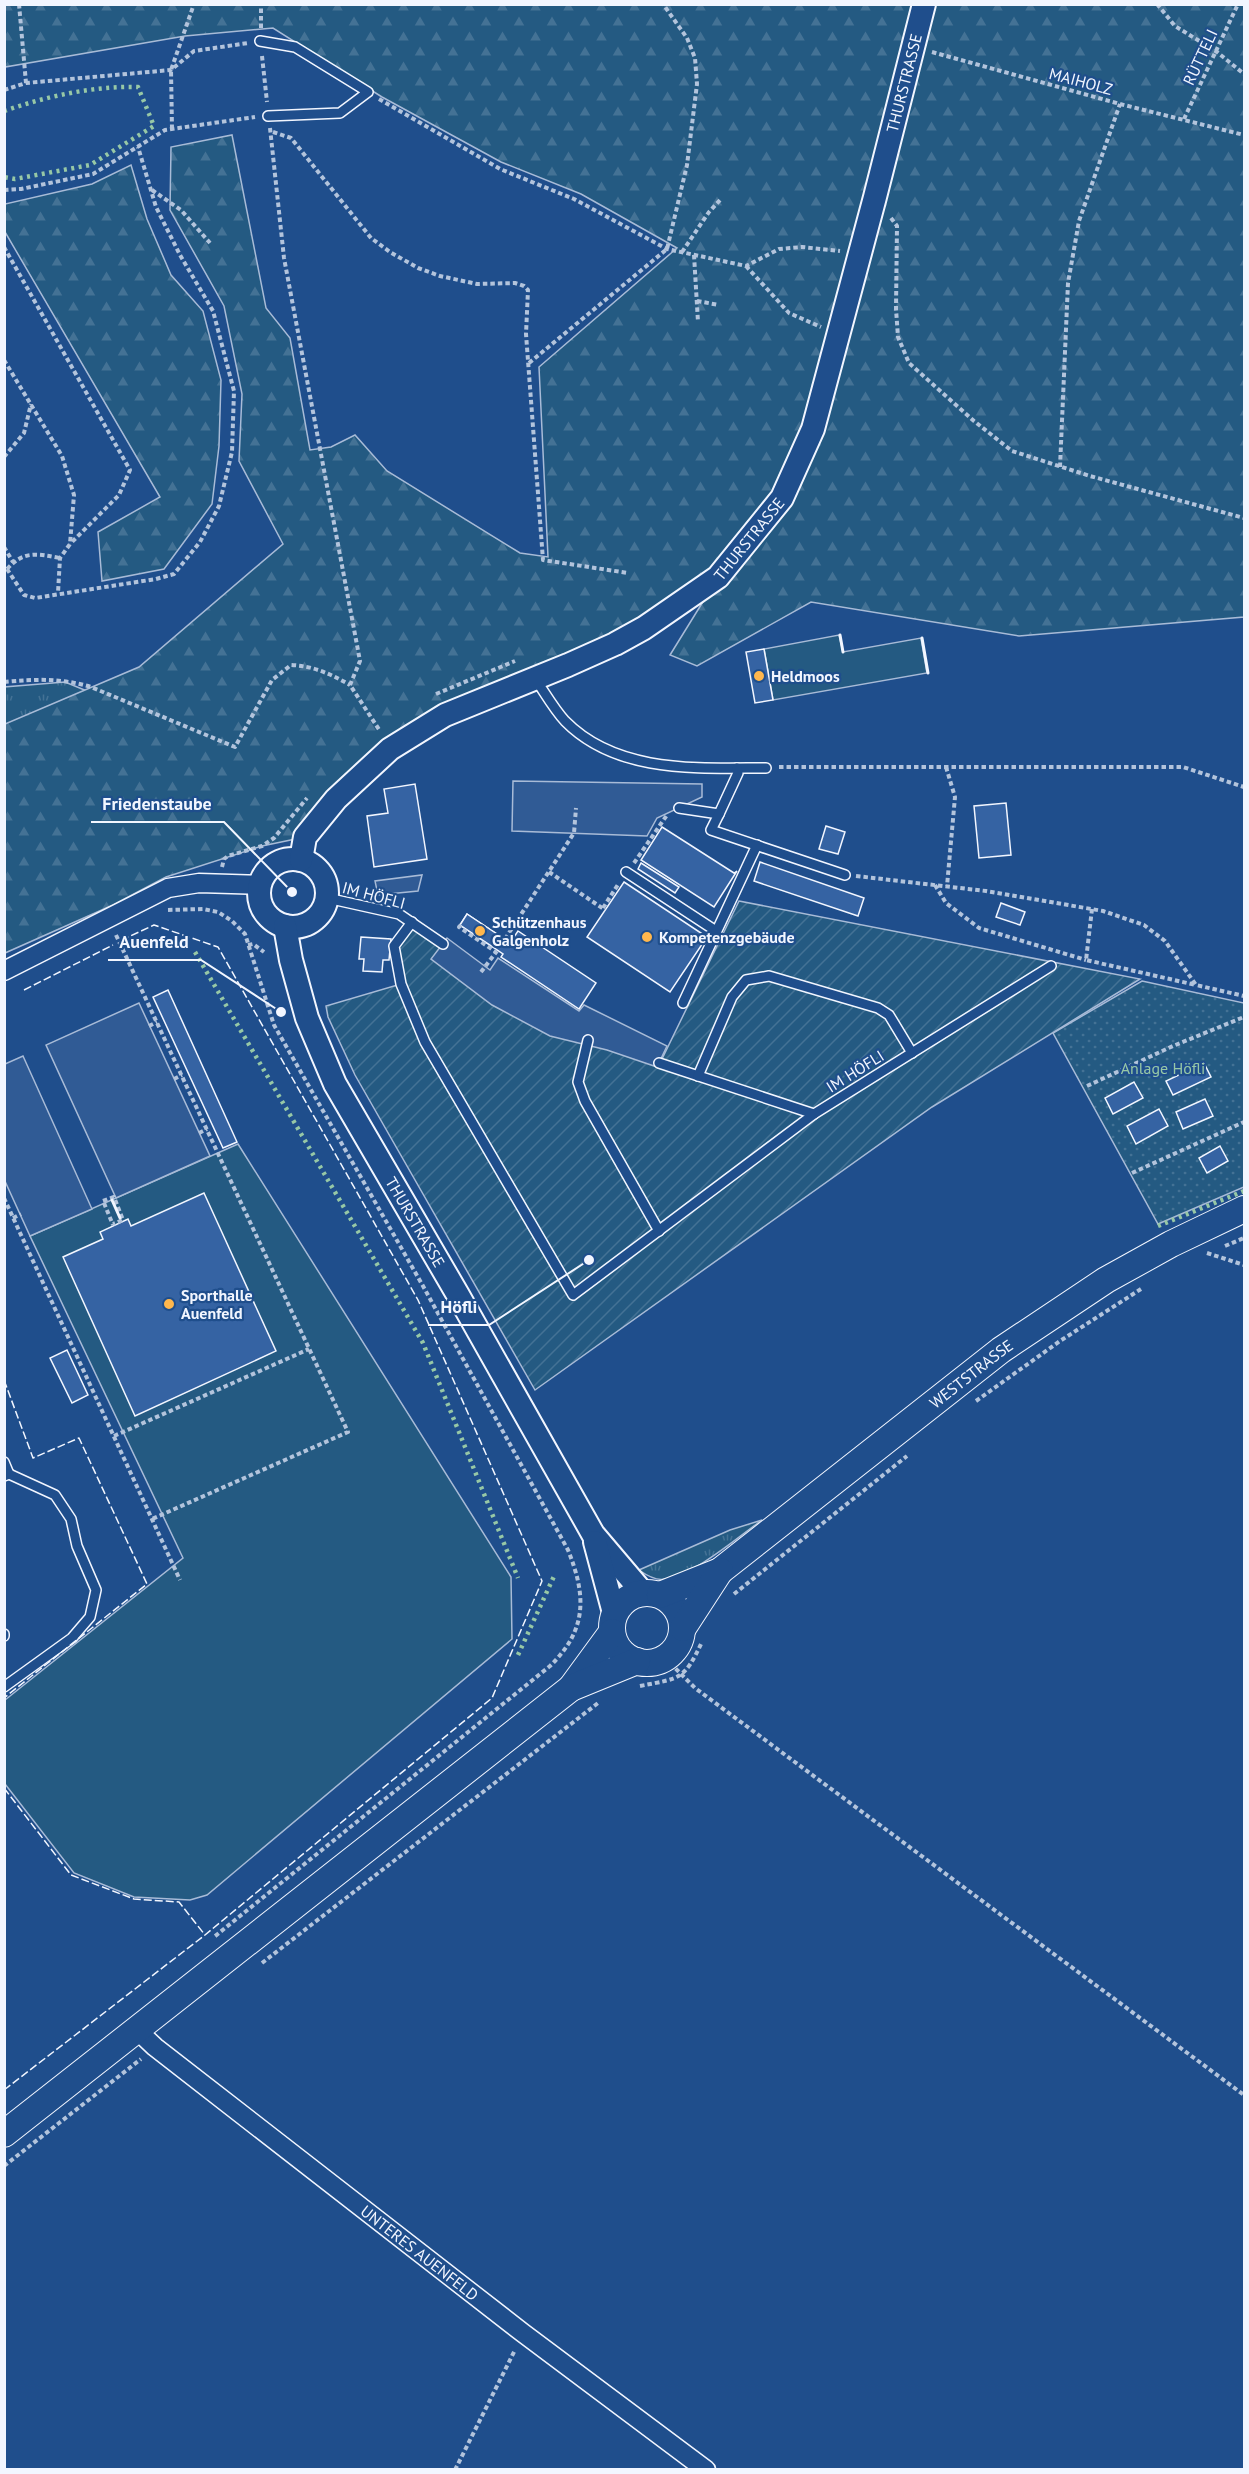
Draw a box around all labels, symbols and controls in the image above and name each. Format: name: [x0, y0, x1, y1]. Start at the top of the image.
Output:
street label: RÜTTELI: [1178, 26, 1222, 88]
street label: THURSTRASSE: [882, 32, 926, 134]
street label: MAIHOLZ: [1047, 63, 1115, 99]
street label: THURSTRASSE: [709, 493, 789, 584]
place label: Heldmoos: [771, 666, 840, 686]
marker: Heldmoos: [752, 669, 766, 683]
callout: Friedenstaube: [91, 786, 224, 822]
text: Friedenstaube: [102, 792, 212, 815]
street label: IM HÖFLI: [340, 877, 408, 913]
place label: Schützenhaus Galgenholz: [492, 912, 587, 950]
callout: Auenfeld: [108, 924, 201, 960]
marker: Schützenhaus Galgenholz: [473, 924, 487, 938]
place label: Kompetenzgebäude: [659, 927, 795, 947]
text: Auenfeld: [119, 930, 189, 953]
marker: Kompetenzgebäude: [640, 930, 654, 944]
street label: IM HÖFLI: [822, 1045, 888, 1097]
park label: Anlage Höfli: [1121, 1058, 1205, 1078]
street label: THURSTRASSE: [381, 1173, 449, 1271]
place label: Sporthalle Auenfeld: [181, 1285, 253, 1323]
callout: Höfli: [428, 1289, 489, 1325]
text: Höfli: [441, 1295, 477, 1318]
marker: Sporthalle Auenfeld: [162, 1297, 176, 1311]
street label: WESTSTRASSE: [925, 1335, 1017, 1413]
street label: UNTERES AUENFELD: [357, 2201, 483, 2305]

